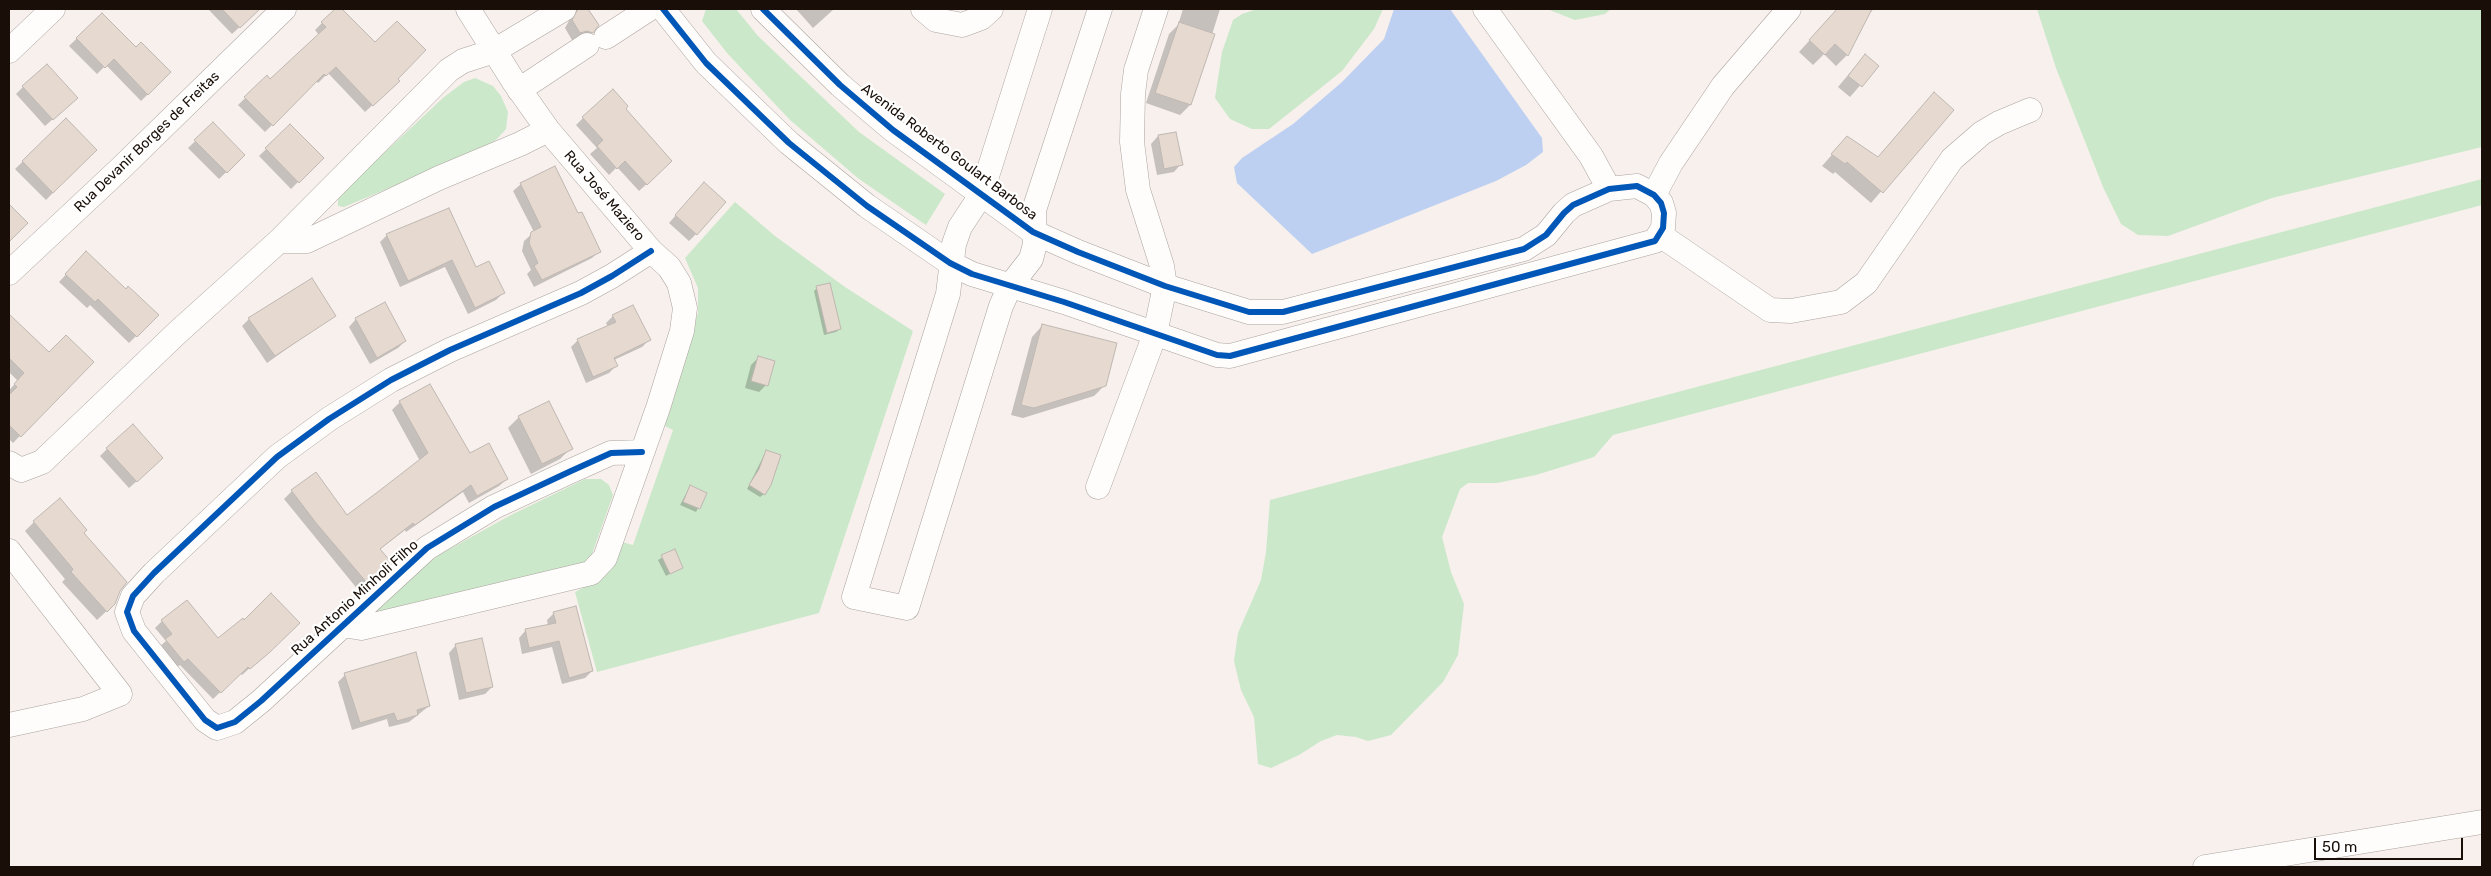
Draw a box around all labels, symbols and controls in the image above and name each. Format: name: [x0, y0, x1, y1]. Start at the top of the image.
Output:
street label: Rua Devanir Borges de Freitas: [71, 68, 223, 216]
street label: Avenida Roberto Goulart Barbosa: [858, 80, 1040, 224]
street label: Rua José Maziero: [560, 147, 648, 245]
street label: Rua Antonio Minholi Filho: [288, 537, 422, 659]
scale bar: [2316, 828, 2465, 860]
text: 50 m: [2322, 838, 2357, 856]

